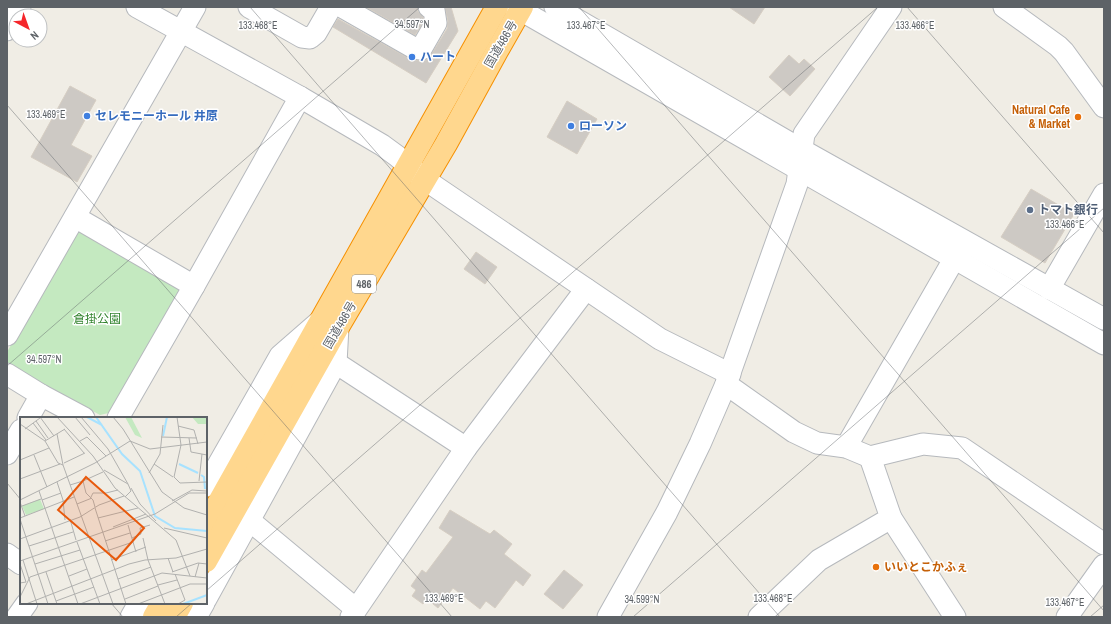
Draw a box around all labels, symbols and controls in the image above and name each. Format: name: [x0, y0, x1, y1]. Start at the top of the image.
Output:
north arrow: [8, 8, 48, 48]
street label: 国道486号: [481, 17, 521, 71]
text: 34.597°N: [395, 18, 430, 31]
text: 133.468°E: [238, 19, 278, 32]
text: 133.467°E: [566, 19, 606, 32]
text: 133.466°E: [895, 19, 935, 32]
text: N: [28, 28, 42, 43]
place label: ハート: [420, 49, 456, 65]
marker: ハート: [407, 52, 417, 62]
place label: Natural Cafe & Market: [1012, 102, 1071, 132]
text: 133.469°E: [26, 108, 66, 121]
place label: セレモニーホール 井原: [95, 108, 218, 124]
marker: セレモニーホール 井原: [82, 111, 92, 121]
marker: Natural Cafe & Market: [1073, 112, 1083, 122]
place label: ローソン: [579, 118, 627, 134]
marker: ローソン: [566, 121, 576, 131]
place label: トマト銀行: [1038, 202, 1098, 218]
marker: トマト銀行: [1025, 205, 1035, 215]
text: 133.466°E: [1045, 218, 1085, 231]
road number: 486: [352, 275, 376, 293]
street label: 国道486号: [320, 298, 360, 352]
park label: 倉掛公園: [73, 311, 121, 327]
text: 34.597°N: [27, 353, 62, 366]
inset map: [20, 417, 207, 604]
place label: いいとこかふぇ: [884, 559, 968, 575]
marker: いいとこかふぇ: [871, 562, 881, 572]
text: 133.469°E: [424, 592, 464, 605]
text: 133.468°E: [753, 592, 793, 605]
text: 34.599°N: [625, 593, 660, 606]
text: 133.467°E: [1045, 596, 1085, 609]

